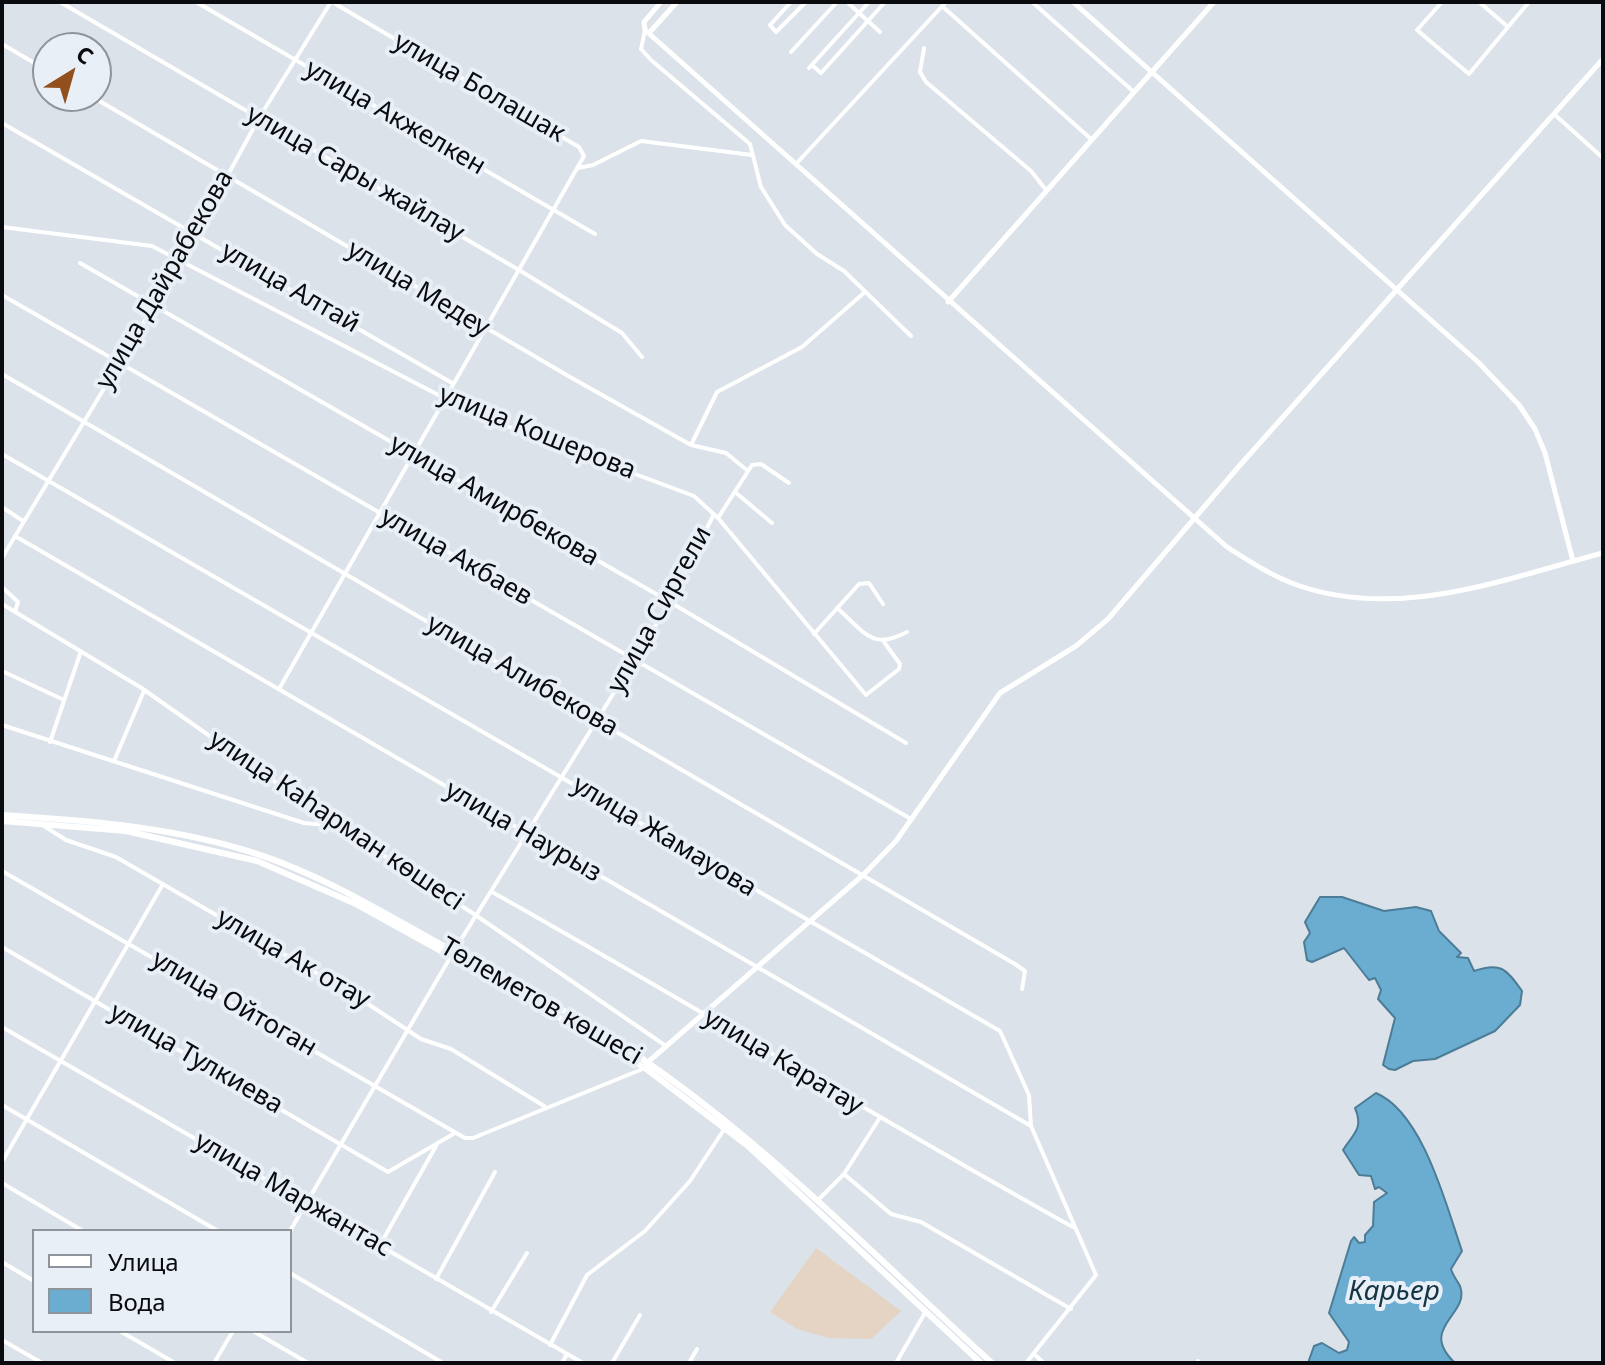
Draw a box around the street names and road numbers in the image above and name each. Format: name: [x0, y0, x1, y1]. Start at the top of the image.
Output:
street label: улица Болашак: [388, 26, 570, 150]
street label: улица Акжелкен: [299, 54, 491, 182]
street label: улица Сары жайлау: [241, 99, 469, 249]
street label: улица Дайрабекова: [89, 165, 241, 395]
street label: улица Медеу: [341, 234, 495, 344]
street label: улица Алтай: [215, 236, 365, 340]
street label: улица Кошерова: [434, 379, 640, 487]
street label: улица Амирбекова: [384, 428, 604, 574]
street label: улица Акбаев: [375, 501, 537, 613]
street label: улица Сиргели: [601, 521, 719, 699]
street label: улица Алибекова: [421, 608, 623, 744]
street label: улица Каһарман көшесі: [203, 724, 469, 918]
street label: улица Жамауова: [566, 770, 762, 904]
street label: улица Наурыз: [439, 775, 607, 889]
street label: улица Ак отау: [211, 902, 375, 1016]
street label: Төлеметов көшесі: [435, 932, 647, 1072]
street label: улица Ойтоган: [146, 944, 322, 1064]
street label: улица Тулкиева: [104, 997, 288, 1121]
street label: улица Каратау: [698, 1002, 868, 1122]
street label: улица Маржантас: [189, 1126, 397, 1264]

